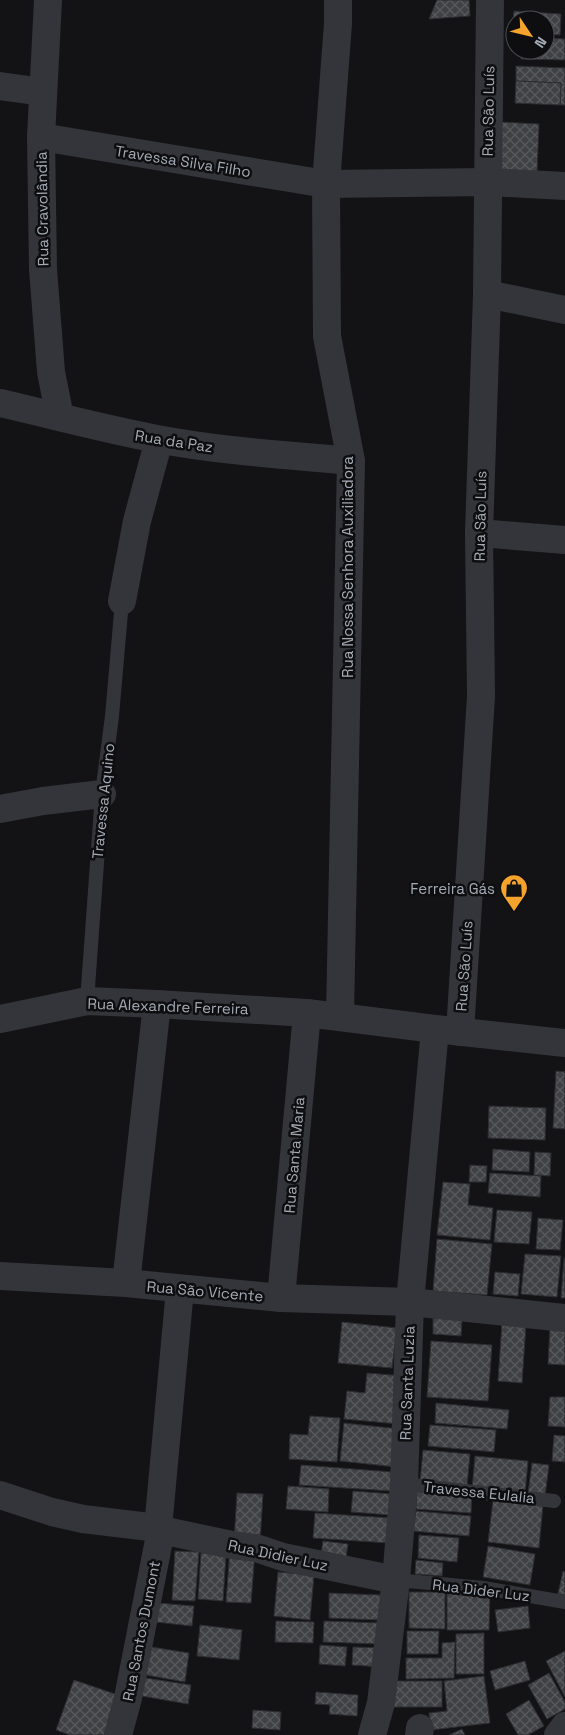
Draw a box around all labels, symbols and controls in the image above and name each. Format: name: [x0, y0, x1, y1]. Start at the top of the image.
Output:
north arrow: [505, 10, 555, 60]
text: N: [531, 33, 551, 51]
street label: Rua São Luís: [478, 65, 498, 157]
street label: Travessa Silva Filho: [114, 141, 252, 181]
street label: Rua Cravolândia: [31, 151, 53, 267]
street label: Rua da Paz: [134, 425, 214, 457]
street label: Rua Nossa Senhora Auxiliadora: [338, 456, 357, 678]
street label: Rua São Luís: [470, 470, 490, 562]
street label: Travessa Aquino: [87, 742, 119, 860]
shop icon: Ferreira Gás: [499, 873, 529, 912]
place label: Ferreira Gás: [410, 879, 495, 898]
street label: Rua São Luís: [451, 920, 477, 1012]
street label: Rua Alexandre Ferreira: [87, 994, 249, 1018]
street label: Rua Santa Maria: [279, 1096, 309, 1214]
street label: Rua São Vicente: [146, 1276, 264, 1306]
street label: Rua Santa Luzia: [396, 1325, 419, 1441]
street label: Travessa Eulalia: [422, 1477, 536, 1507]
street label: Rua Didier Luz: [226, 1535, 330, 1575]
street label: Rua Santos Dumont: [118, 1559, 164, 1703]
street label: Rua Dider Luz: [431, 1575, 531, 1605]

